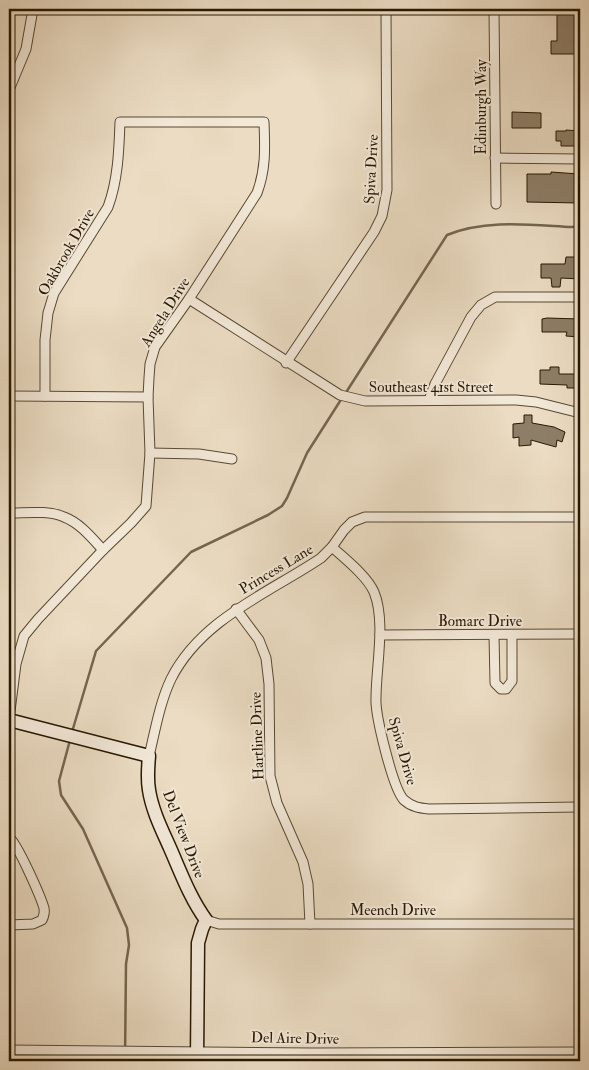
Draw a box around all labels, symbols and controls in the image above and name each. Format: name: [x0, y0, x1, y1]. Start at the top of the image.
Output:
street label: Edinburgh Way: [472, 59, 491, 155]
street label: Spiva Drive: [360, 134, 384, 204]
street label: Oakbrook Drive: [34, 205, 99, 299]
street label: Angela Drive: [136, 274, 194, 351]
street label: Southeast 41st Street: [369, 378, 493, 397]
street label: Princess Lane: [236, 540, 317, 599]
street label: Bomarc Drive: [438, 612, 522, 631]
street label: Hartline Drive: [246, 692, 269, 780]
street label: Spiva Drive: [383, 715, 421, 788]
street label: Del View Drive: [158, 787, 209, 881]
street label: Meench Drive: [350, 901, 436, 920]
street label: Del Aire Drive: [251, 1028, 339, 1049]

